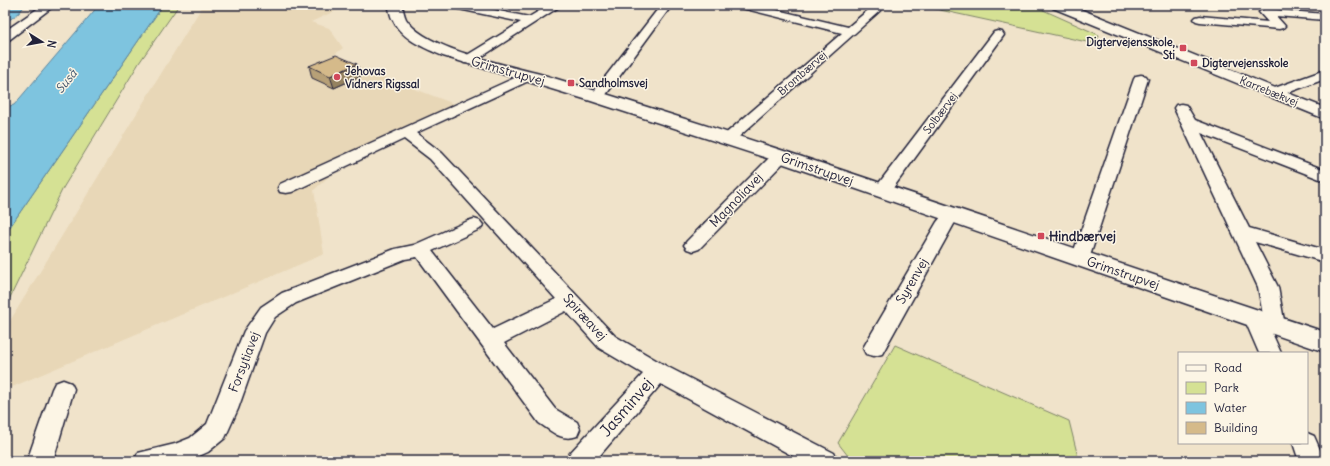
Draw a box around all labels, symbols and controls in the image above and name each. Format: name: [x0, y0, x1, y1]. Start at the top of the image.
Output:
north arrow: [22, 22, 62, 62]
place label: Digtervejensskole, Sti: [1086, 35, 1175, 62]
text: N: [44, 39, 59, 49]
marker: Digtervejensskole, Sti: [1178, 43, 1188, 53]
street label: Brombærvej: [774, 48, 830, 98]
street label: Grimstrupvej: [469, 52, 547, 90]
place label: Digtervejensskole: [1202, 56, 1289, 71]
marker: Digtervejensskole: [1189, 58, 1199, 68]
place label: Jehovas Vidners Rigssal: [345, 64, 420, 92]
water label: Suså: [52, 65, 81, 96]
marker: Jehovas Vidners Rigssal: [332, 72, 342, 82]
street label: Karrebækvej: [1238, 73, 1300, 109]
place label: Sandholmsvej: [579, 76, 648, 90]
marker: Sandholmsvej: [566, 78, 576, 88]
street label: Solbærvej: [920, 90, 960, 136]
street label: Grimstrupvej: [778, 149, 856, 189]
street label: Magnoliavej: [706, 169, 766, 231]
place label: Hindbærvej: [1049, 228, 1116, 245]
marker: Hindbærvej: [1036, 231, 1046, 241]
street label: Grimstrupvej: [1084, 253, 1162, 293]
street label: Syrenvej: [892, 255, 932, 307]
street label: Spiræavej: [559, 290, 611, 344]
street label: Forsytiavej: [225, 329, 263, 395]
legend: [1178, 352, 1308, 444]
text: Road: [1214, 360, 1242, 375]
street label: Jasminvej: [595, 374, 657, 440]
text: Park: [1214, 380, 1239, 395]
text: Water: [1214, 400, 1247, 415]
text: Building: [1214, 420, 1258, 435]

